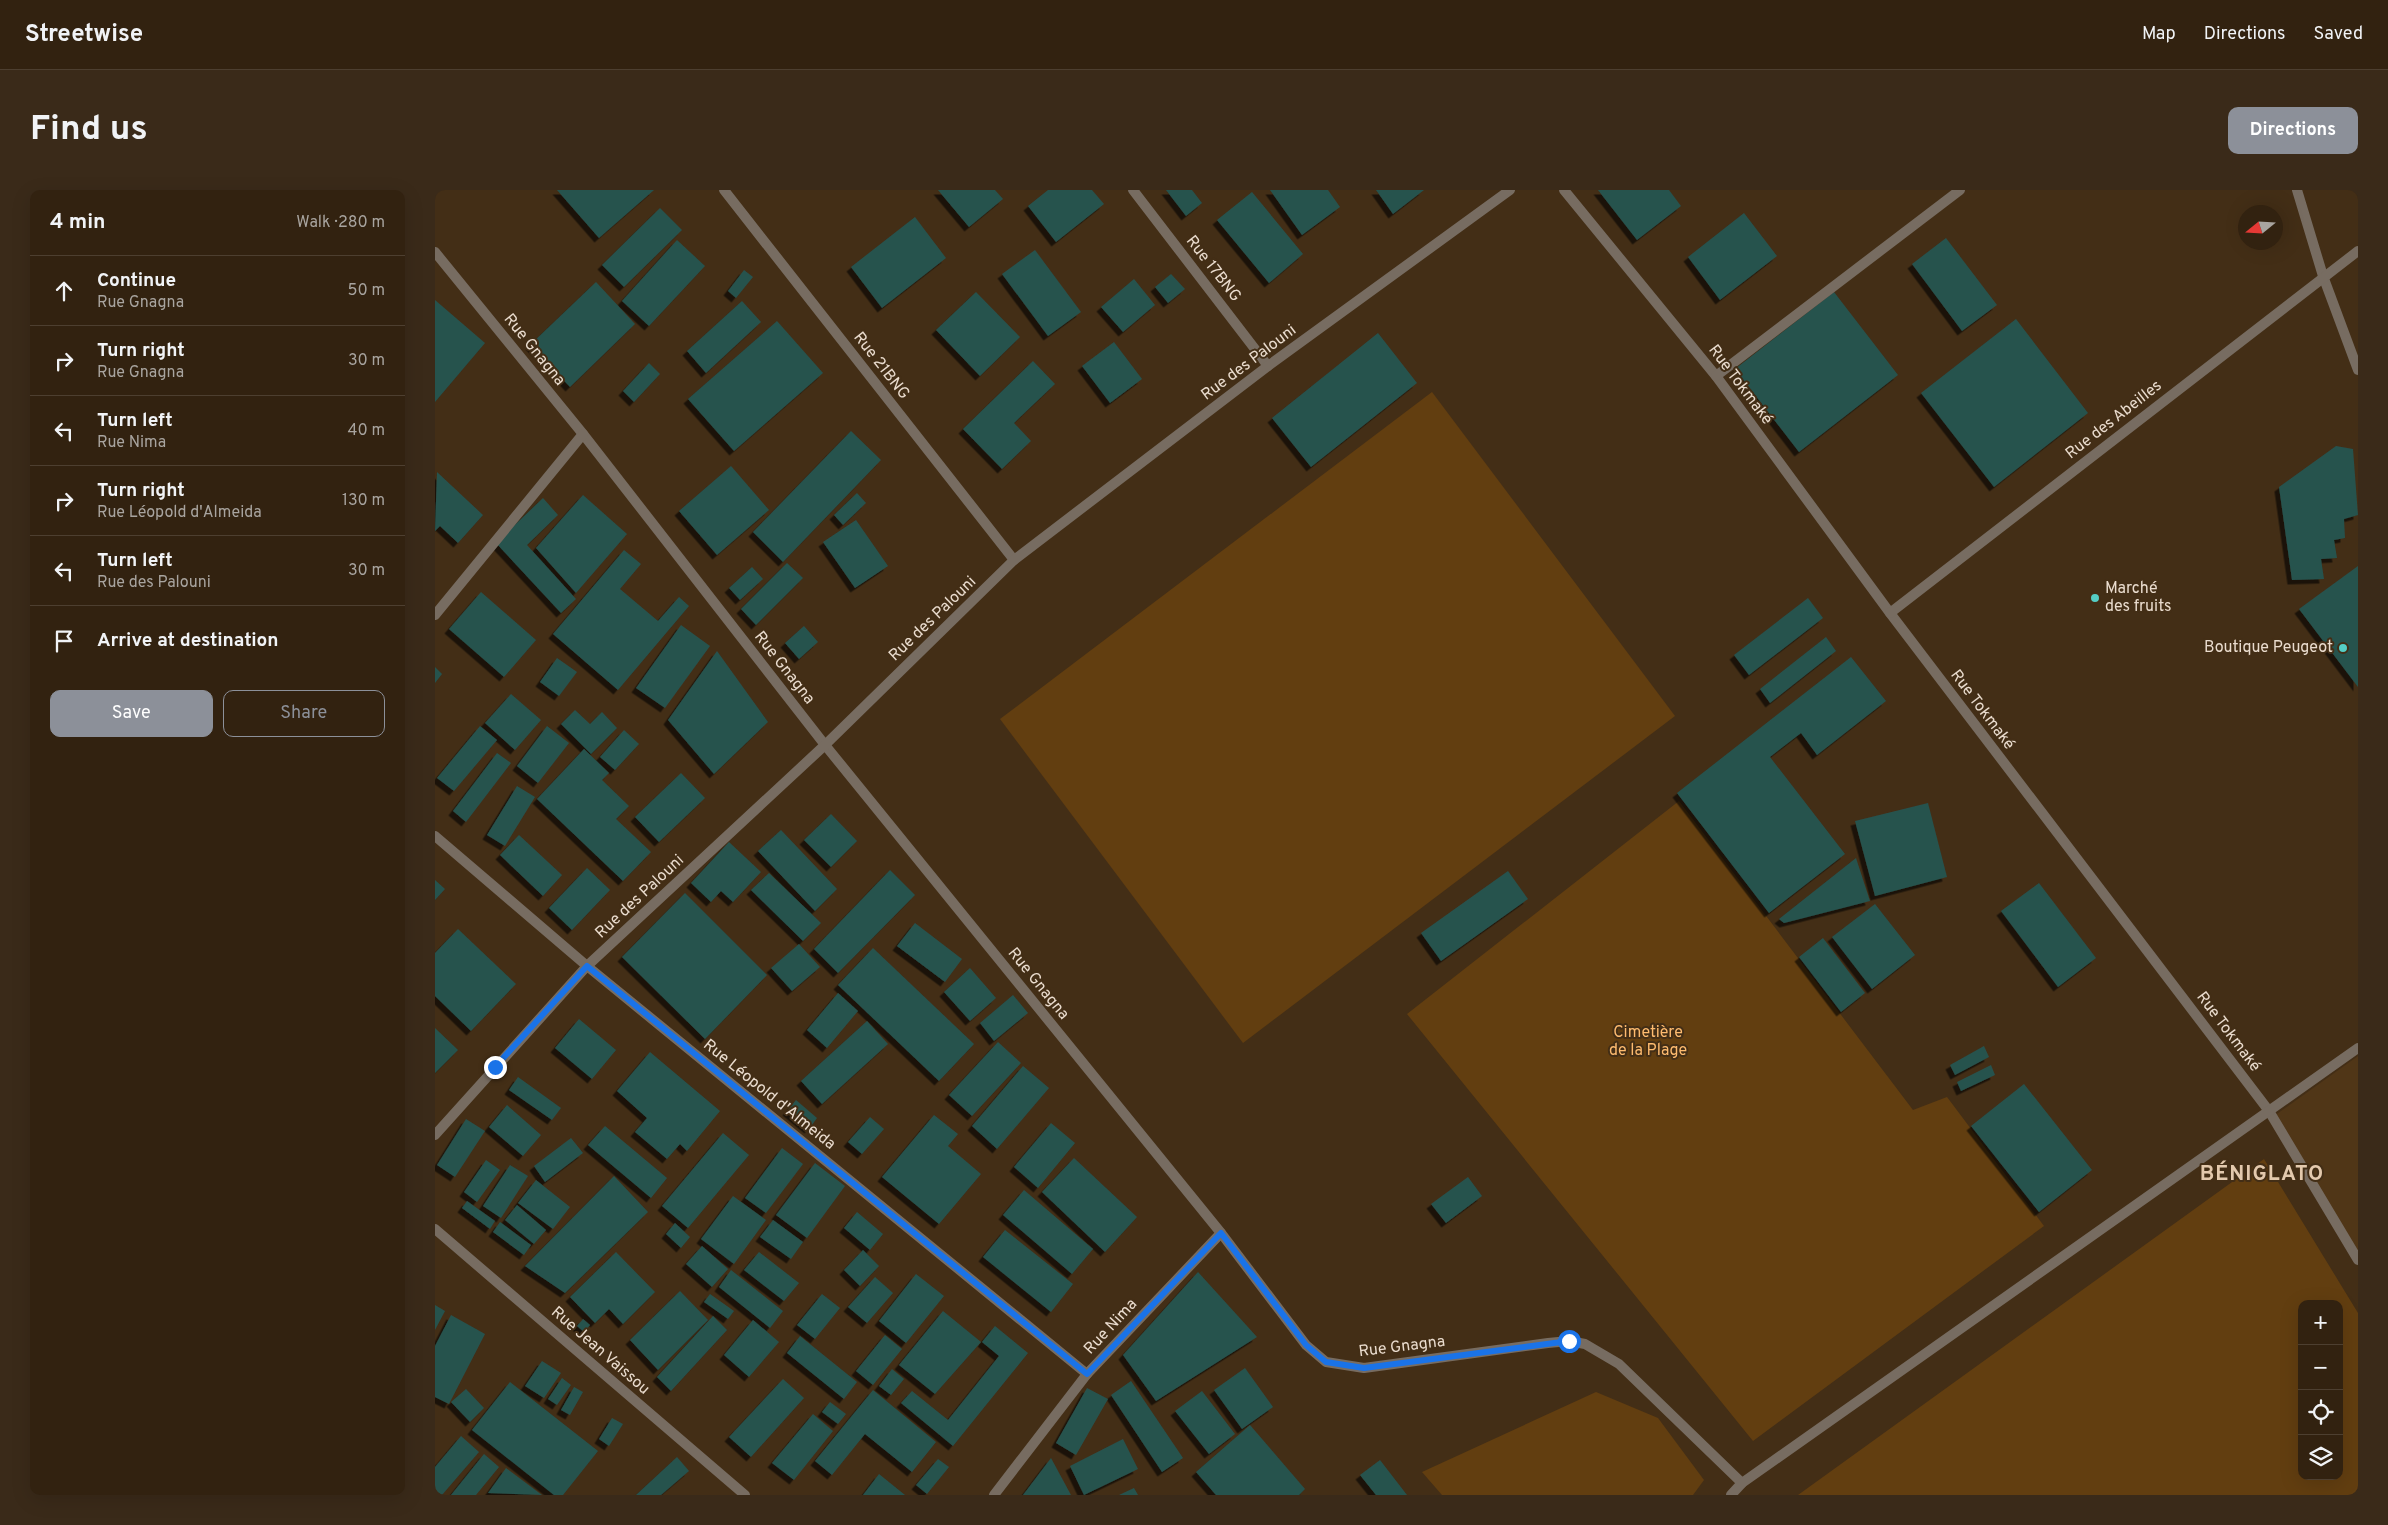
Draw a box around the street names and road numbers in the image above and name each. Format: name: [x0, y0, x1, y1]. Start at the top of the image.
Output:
street label: Rue 17BNG: [1181, 232, 1245, 306]
street label: Rue Gnagna: [499, 310, 569, 390]
street label: Rue des Palouni: [1198, 321, 1300, 405]
street label: Rue 21BNG: [848, 328, 914, 404]
street label: Rue Tokmaké: [1703, 341, 1777, 429]
street label: Rue des Abeilles: [2062, 376, 2166, 464]
street label: Rue des Palouni: [885, 572, 981, 666]
street label: Rue Gnagna: [749, 628, 819, 708]
street label: Rue Tokmaké: [1945, 666, 2019, 754]
street label: Rue des Palouni: [592, 851, 688, 943]
street label: Rue Gnagna: [1003, 944, 1073, 1024]
street label: Rue Tokmaké: [2191, 988, 2265, 1076]
street label: Rue Léopold d'Almeida: [699, 1035, 839, 1155]
street label: Rue Nima: [1080, 1295, 1142, 1359]
street label: Rue Jean Vaissou: [547, 1303, 653, 1399]
street label: Rue Gnagna: [1358, 1332, 1446, 1362]

